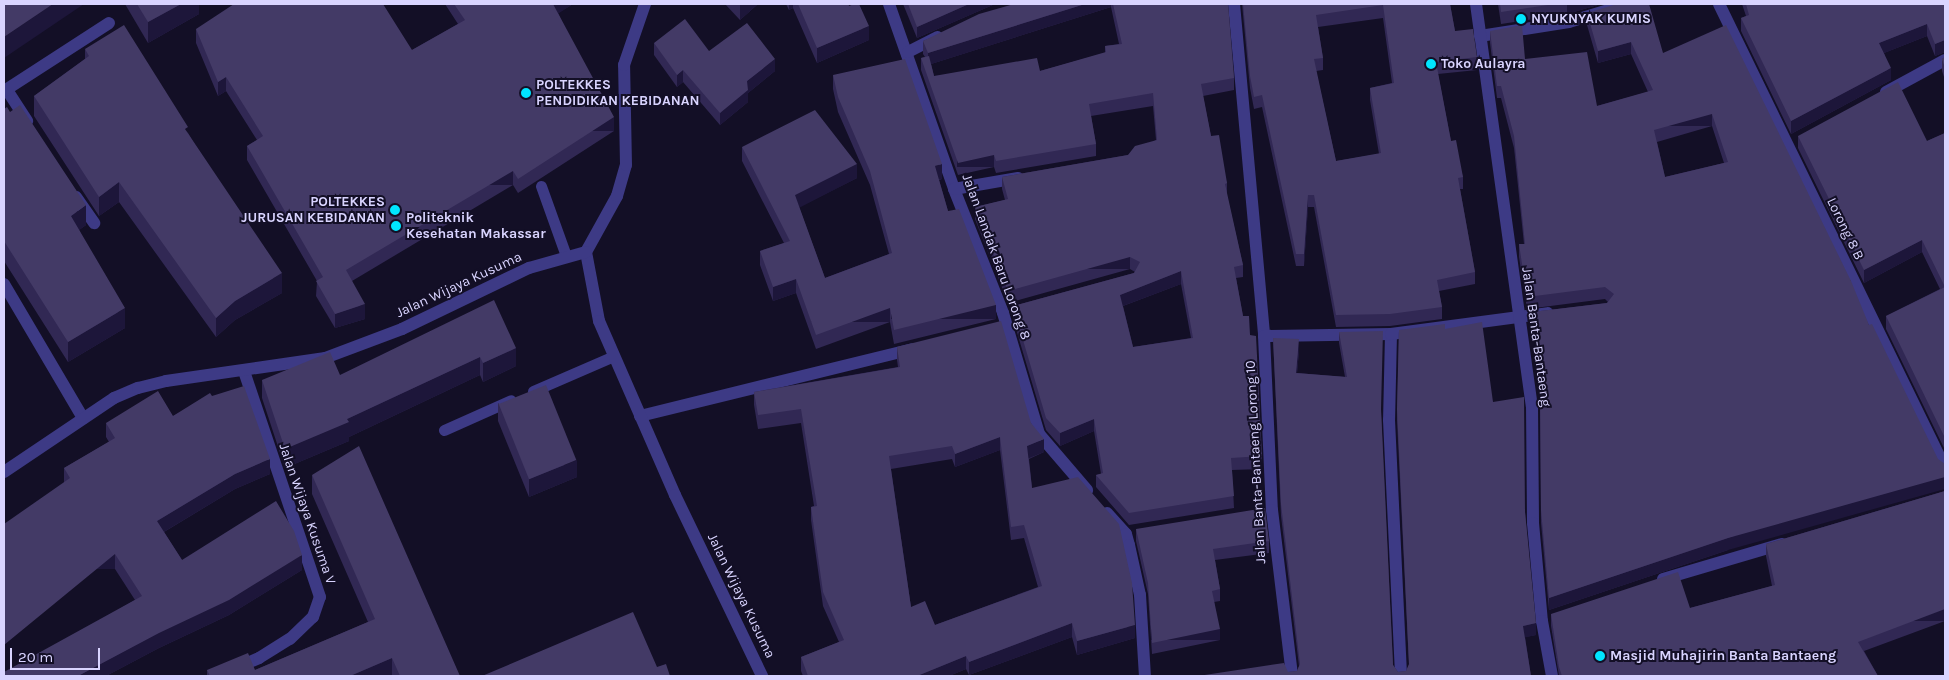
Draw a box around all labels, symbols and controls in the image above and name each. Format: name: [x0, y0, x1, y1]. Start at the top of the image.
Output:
place label: NYUKNYAK KUMIS: [1531, 11, 1651, 27]
marker: NYUKNYAK KUMIS: [1515, 13, 1527, 25]
place label: Toko Aulayra: [1441, 56, 1526, 72]
marker: Toko Aulayra: [1425, 58, 1437, 70]
place label: POLTEKKES PENDIDIKAN KEBIDANAN: [536, 77, 700, 110]
marker: POLTEKKES PENDIDIKAN KEBIDANAN: [520, 87, 532, 99]
street label: Jalan Landak Baru Lorong 8: [958, 172, 1034, 342]
place label: POLTEKKES JURUSAN KEBIDANAN: [241, 194, 385, 226]
street label: Lorong 8 B: [1823, 195, 1867, 263]
marker: POLTEKKES JURUSAN KEBIDANAN: [389, 204, 401, 216]
place label: Politeknik Kesehatan Makassar: [406, 210, 546, 242]
marker: Politeknik Kesehatan Makassar: [390, 220, 402, 232]
street label: Jalan Wijaya Kusuma: [393, 248, 525, 322]
street label: Jalan Banta-Bantaeng: [1518, 266, 1554, 408]
street label: Jalan Banta-Bantaeng Lorong 10: [1242, 360, 1270, 564]
street label: Jalan Wijaya Kusuma V: [275, 441, 339, 587]
street label: Jalan Wijaya Kusuma: [703, 531, 779, 661]
scale bar: [12, 638, 102, 670]
text: 20 m: [18, 648, 53, 666]
place label: Masjid Muhajirin Banta Bantaeng: [1610, 648, 1836, 664]
marker: Masjid Muhajirin Banta Bantaeng: [1594, 650, 1606, 662]

